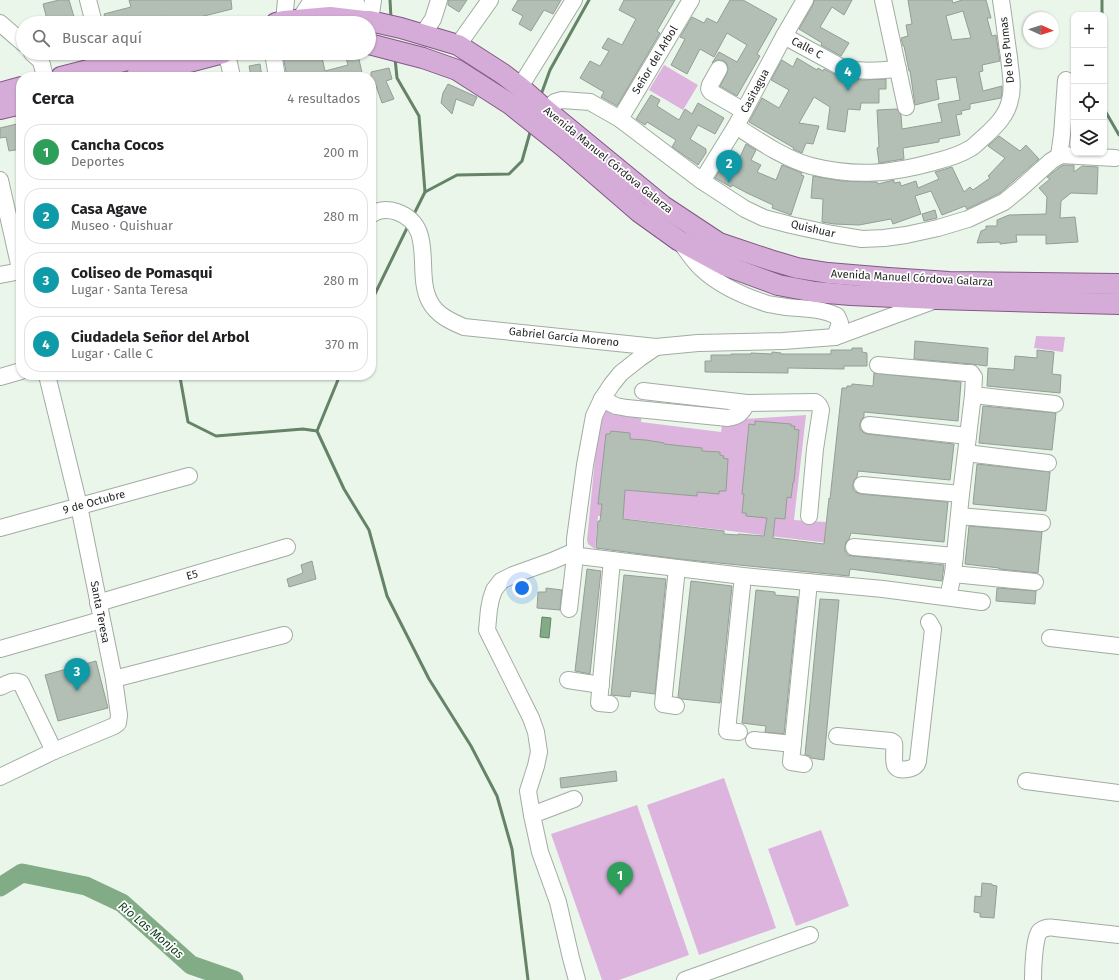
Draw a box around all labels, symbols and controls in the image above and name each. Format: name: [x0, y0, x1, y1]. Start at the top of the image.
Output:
north arrow: [1023, 12, 1059, 48]
map controls: [1071, 12, 1107, 156]
button: +: [1071, 12, 1107, 48]
search box: [16, 16, 376, 60]
street label: De los Pumas: [997, 16, 1017, 84]
street label: Señor del Arbol: [629, 23, 681, 97]
icon: search: [30, 27, 52, 49]
text: Buscar aquí: [62, 29, 142, 47]
street label: Calle C: [789, 34, 825, 62]
button: −: [1071, 48, 1107, 84]
pin: 4: [835, 58, 861, 91]
street label: Casitagua: [738, 67, 772, 115]
button: locate: [1071, 84, 1107, 120]
text: Cerca: [32, 88, 74, 109]
text: 4 resultados: [287, 91, 360, 106]
street label: Avenida Manuel Córdova Galarza: [541, 104, 675, 216]
button: layers: [1071, 120, 1107, 156]
text: Cancha Cocos: [71, 136, 164, 154]
text: 1: [43, 145, 49, 160]
text: 200 m: [323, 145, 359, 160]
pin: 2: [716, 150, 742, 183]
text: Deportes: [71, 154, 124, 169]
text: Casa Agave: [71, 200, 147, 218]
text: 2: [43, 209, 49, 224]
text: 280 m: [324, 209, 359, 224]
text: Museo · Quishuar: [71, 218, 173, 233]
street label: Quishuar: [789, 218, 837, 241]
text: Coliseo de Pomasqui: [71, 264, 213, 282]
street label: Avenida Manuel Córdova Galarza: [831, 267, 993, 289]
text: 3: [43, 273, 49, 288]
text: 280 m: [324, 273, 359, 288]
text: Lugar · Santa Teresa: [71, 282, 188, 297]
street label: Gabriel García Moreno: [508, 325, 620, 349]
text: Ciudadela Señor del Arbol: [71, 328, 249, 346]
text: 4: [42, 337, 50, 352]
text: 370 m: [325, 337, 359, 352]
text: Lugar · Calle C: [71, 346, 153, 361]
street label: 9 de Octubre: [61, 487, 127, 517]
street label: E5: [185, 567, 200, 583]
your location: [512, 578, 532, 598]
street label: Santa Teresa: [88, 580, 112, 644]
pin: 3: [64, 658, 90, 691]
pin: 1: [607, 862, 633, 895]
water label: Rio Las Monjas: [116, 899, 187, 962]

